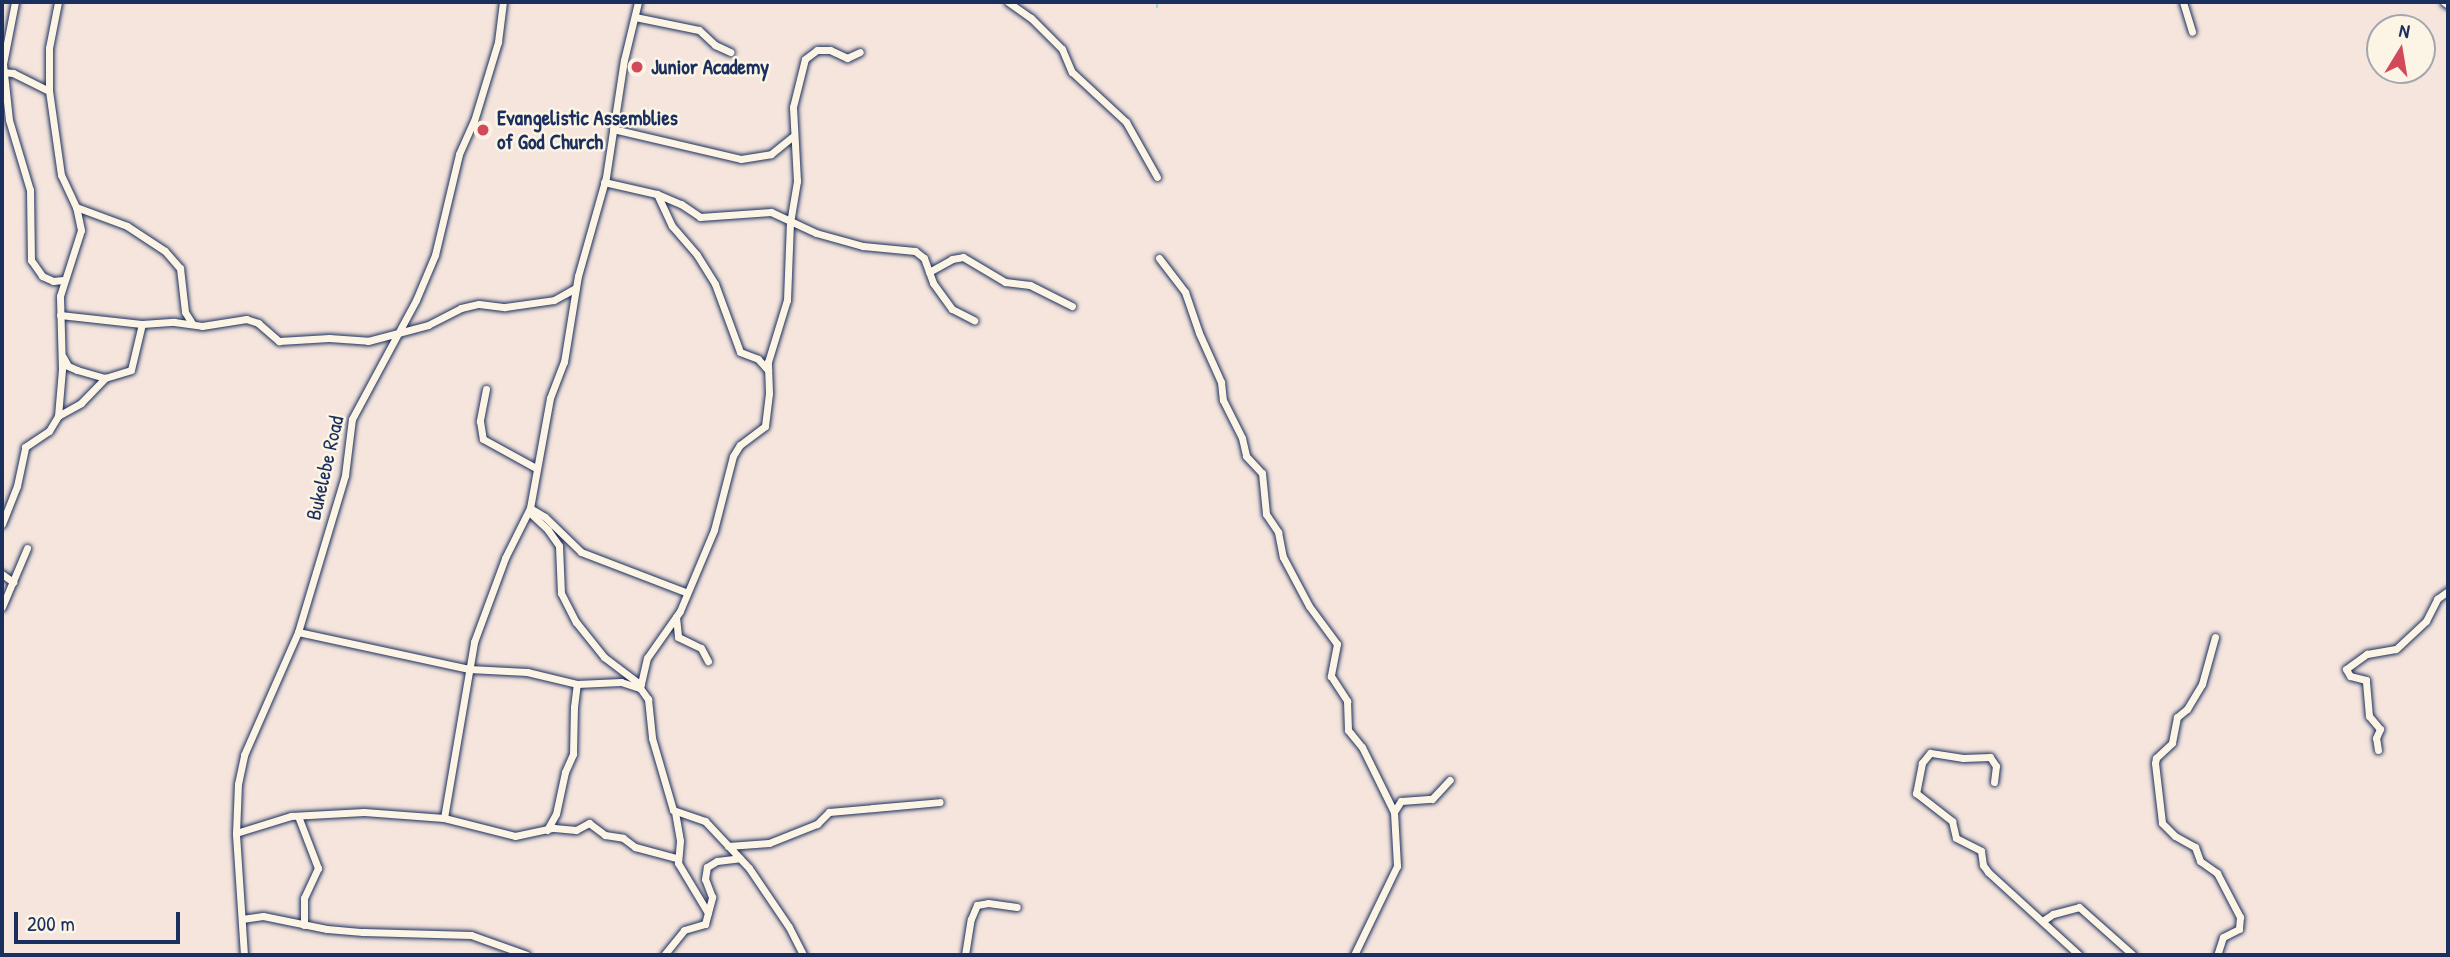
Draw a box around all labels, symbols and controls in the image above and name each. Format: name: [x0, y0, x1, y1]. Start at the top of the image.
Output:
north arrow: [2366, 14, 2436, 84]
text: N: [2397, 17, 2412, 44]
place label: Junior Academy: [651, 54, 769, 80]
marker: Junior Academy: [629, 59, 645, 75]
place label: Evangelistic Assemblies of God Church: [497, 105, 678, 155]
marker: Evangelistic Assemblies of God Church: [475, 122, 491, 138]
street label: Bukelebe Road: [301, 413, 349, 523]
scale bar: [18, 898, 184, 942]
text: 200 m: [27, 909, 75, 938]

